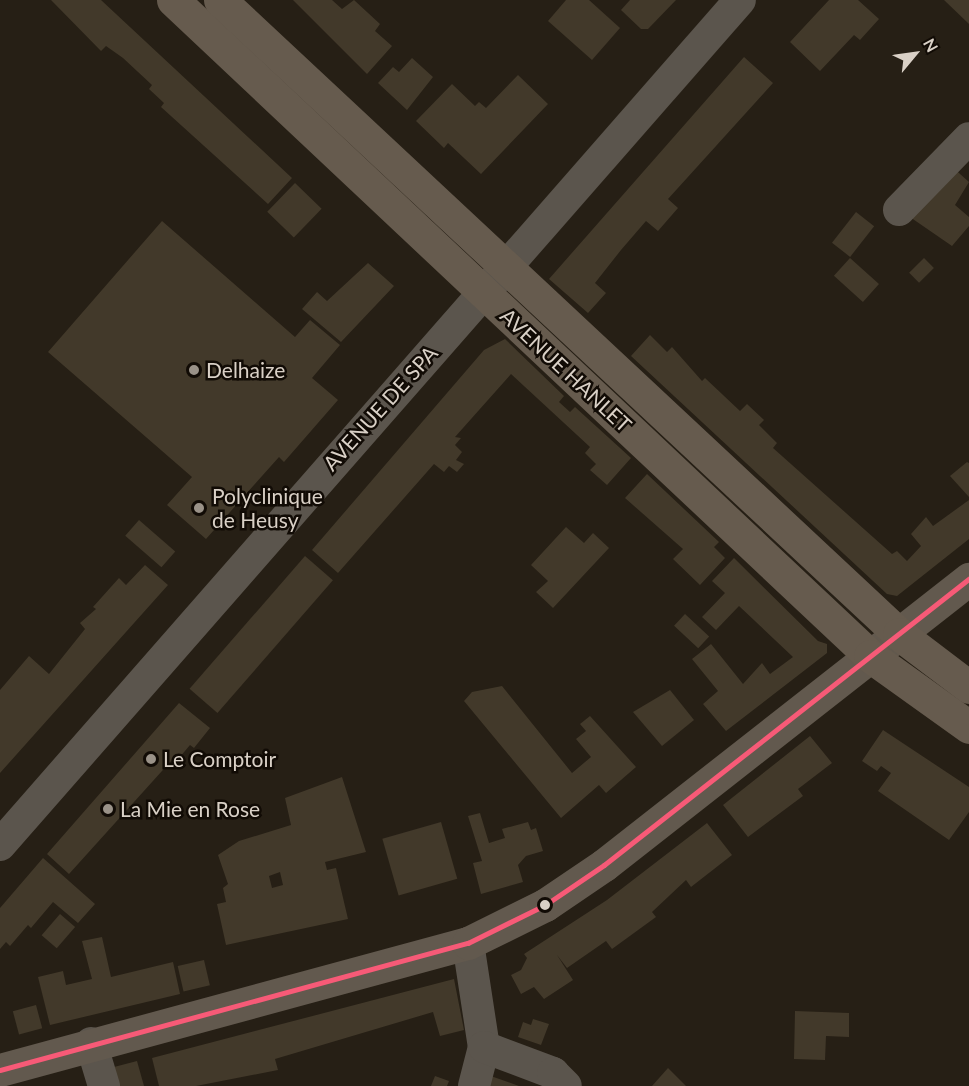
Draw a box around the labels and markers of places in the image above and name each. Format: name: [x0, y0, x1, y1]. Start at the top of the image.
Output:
place label: Delhaize: [206, 357, 285, 383]
marker: Delhaize: [187, 363, 201, 377]
place label: Polyclinique de Heusy: [212, 483, 323, 533]
marker: Polyclinique de Heusy: [190, 499, 208, 517]
place label: Le Comptoir: [163, 746, 276, 772]
marker: Le Comptoir: [144, 752, 158, 766]
place label: La Mie en Rose: [120, 796, 260, 822]
marker: La Mie en Rose: [101, 802, 115, 816]
unlabelled marker: [539, 899, 551, 911]

